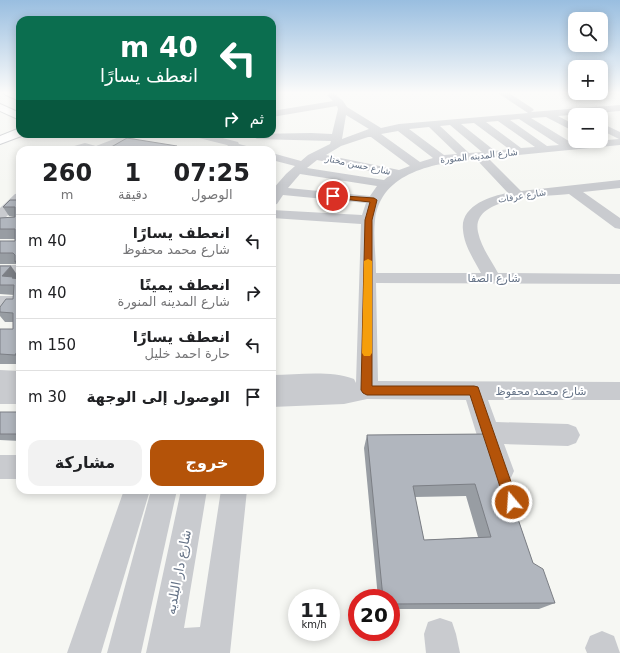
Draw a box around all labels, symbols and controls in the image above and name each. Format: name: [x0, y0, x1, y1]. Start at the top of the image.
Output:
map controls: [568, 12, 608, 148]
button: search: [568, 12, 608, 52]
text: 40 m: [120, 31, 198, 64]
icon: left: [212, 32, 264, 84]
button: +: [568, 60, 608, 100]
text: انعطف يسارًا: [100, 65, 198, 86]
icon: right: [220, 108, 242, 130]
button: −: [568, 108, 608, 148]
text: ثم: [250, 110, 264, 128]
street label: شارع المدينه المنورة: [440, 147, 518, 165]
street label: شارع حسن مختار: [323, 153, 392, 177]
text: 260: [42, 159, 92, 187]
text: 1: [125, 159, 141, 187]
text: 07:25: [174, 159, 250, 187]
pin: [316, 179, 350, 213]
icon: arrive: [322, 185, 344, 207]
text: m: [61, 187, 73, 202]
text: دقيقة: [118, 187, 148, 202]
text: الوصول: [191, 187, 233, 202]
street label: شارع عرفات: [497, 187, 547, 205]
text: انعطف يسارًا: [133, 224, 230, 242]
icon: left: [242, 230, 264, 252]
text: 40 m: [28, 232, 67, 250]
text: شارع محمد محفوظ: [122, 242, 230, 257]
street label: شارع الصفا: [468, 272, 520, 285]
text: انعطف يمينًا: [139, 276, 230, 294]
icon: right: [242, 282, 264, 304]
text: 40 m: [28, 284, 67, 302]
text: شارع المدينه المنورة: [118, 294, 230, 309]
text: انعطف يسارًا: [133, 328, 230, 346]
icon: left: [242, 334, 264, 356]
text: 150 m: [28, 336, 76, 354]
text: حارة احمد خليل: [145, 346, 230, 361]
street label: شارع محمد محفوظ: [496, 385, 586, 398]
icon: arrive: [242, 386, 264, 408]
text: 30 m: [28, 388, 67, 406]
text: الوصول إلى الوجهة: [87, 388, 230, 406]
button: مشاركة: [28, 440, 142, 486]
button: خروج: [150, 440, 264, 486]
position arrow: [491, 481, 533, 523]
street label: شارع دار البلديه: [163, 528, 195, 616]
speed limit sign: 20: [348, 589, 400, 641]
text: 11: [300, 598, 328, 622]
text: km/h: [301, 619, 327, 630]

